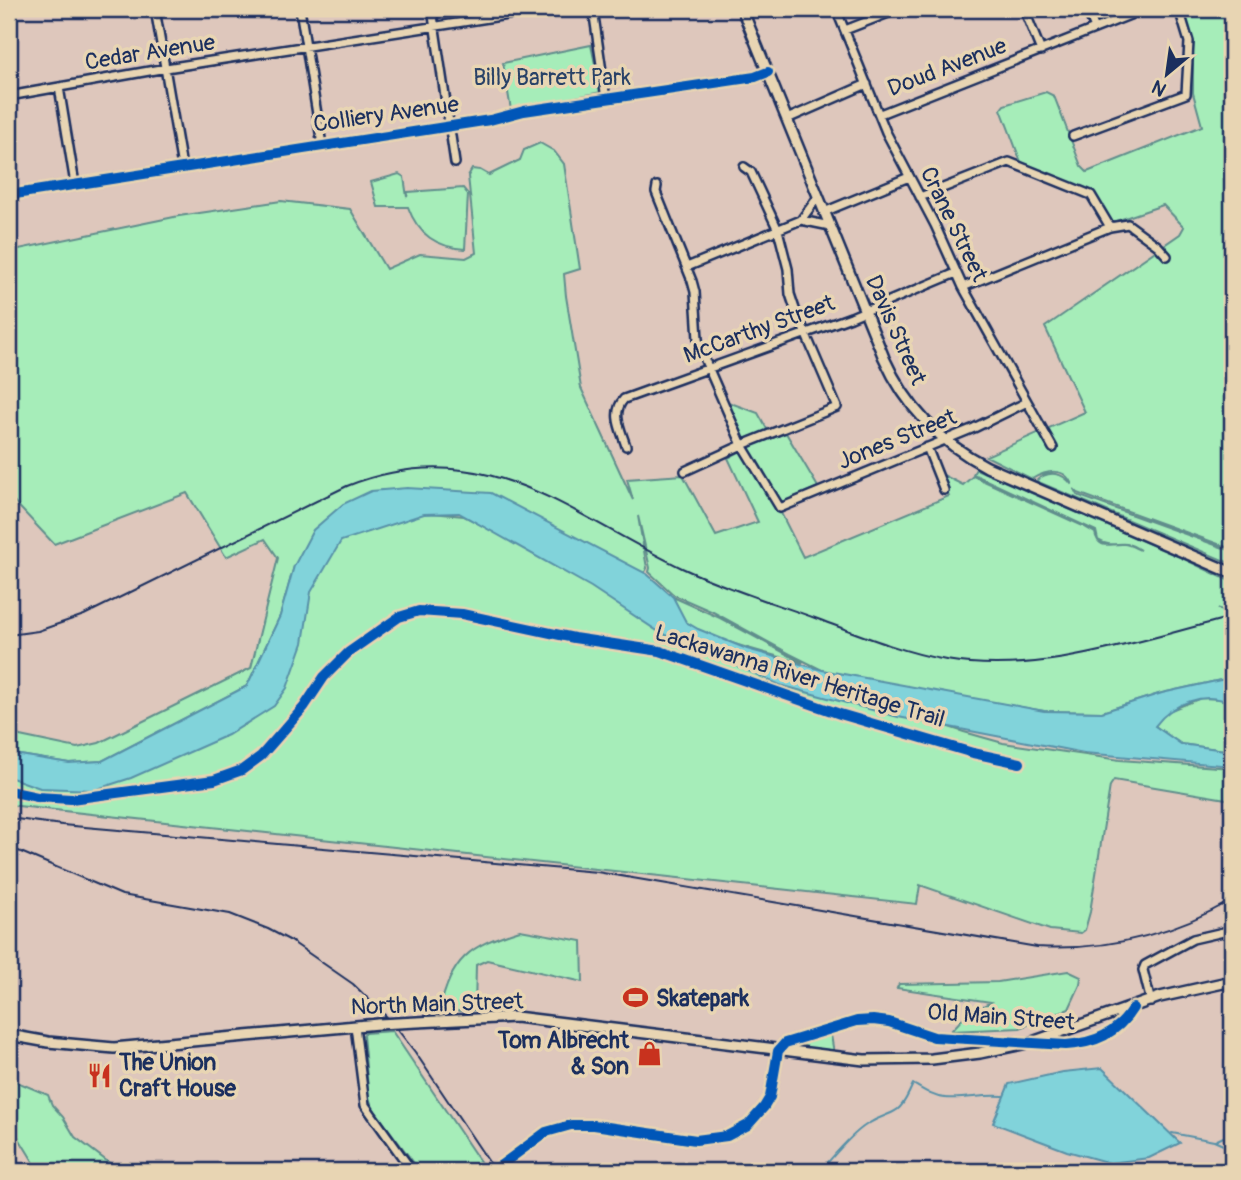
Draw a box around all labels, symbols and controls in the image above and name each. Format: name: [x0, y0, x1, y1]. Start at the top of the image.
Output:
street label: Cedar Avenue: [83, 27, 218, 77]
street label: Doud Avenue: [883, 31, 1011, 103]
north arrow: [1132, 38, 1202, 108]
park label: Billy Barrett Park: [473, 63, 631, 92]
text: N: [1148, 74, 1171, 102]
street label: Colliery Avenue: [311, 89, 461, 139]
street label: Crane Street: [914, 162, 995, 287]
street label: Davis Street: [859, 271, 933, 390]
street label: McCarthy Street: [680, 288, 839, 370]
street label: Jones Street: [834, 402, 961, 476]
street label: Lackawanna River Heritage Trail: [652, 618, 948, 734]
sports icon: Skatepark: [622, 984, 650, 1012]
place label: Skatepark: [656, 984, 749, 1013]
street label: North Main Street: [350, 986, 525, 1022]
street label: Old Main Street: [926, 997, 1076, 1037]
place label: Tom Albrecht & Son: [497, 1026, 630, 1081]
shop icon: Tom Albrecht & Son: [635, 1039, 663, 1067]
place label: The Union Craft House: [118, 1048, 236, 1103]
restaurant icon: The Union Craft House: [85, 1061, 113, 1089]

